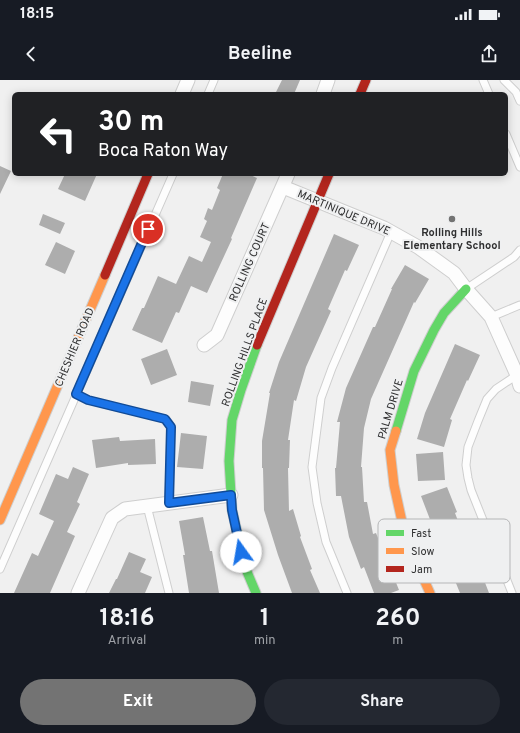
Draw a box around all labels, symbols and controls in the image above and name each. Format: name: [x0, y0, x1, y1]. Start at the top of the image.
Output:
text: 18:15: [20, 5, 54, 24]
icon: back: [20, 43, 42, 65]
text: Beeline: [228, 43, 292, 66]
icon: share: [478, 43, 500, 65]
text: 30 m: [98, 105, 164, 141]
icon: left: [32, 108, 84, 160]
text: Boca Raton Way: [98, 140, 228, 163]
street label: MARTINIQUE DRIVE: [295, 187, 392, 239]
pin: [131, 212, 165, 246]
marker: Rolling Hills Elementary School: [447, 214, 457, 224]
icon: arrive: [137, 218, 159, 240]
street label: ROLLING COURT: [226, 221, 274, 304]
place label: Rolling Hills Elementary School: [403, 226, 501, 253]
street label: ROLLING HILLS PLACE: [219, 296, 271, 409]
street label: CHESHIER ROAD: [52, 306, 98, 389]
street label: PALM DRIVE: [375, 378, 407, 441]
legend: [378, 519, 510, 583]
text: Fast: [411, 527, 431, 541]
position arrow: [220, 531, 262, 573]
text: Slow: [411, 545, 434, 559]
text: Jam: [411, 563, 432, 577]
text: 18:16: [100, 604, 154, 634]
text: 1: [260, 604, 270, 634]
text: 260: [375, 604, 420, 634]
text: Arrival: [108, 633, 146, 649]
text: min: [254, 633, 276, 649]
text: m: [392, 633, 403, 649]
button: Exit: [20, 679, 256, 725]
button: Share: [264, 679, 500, 725]

